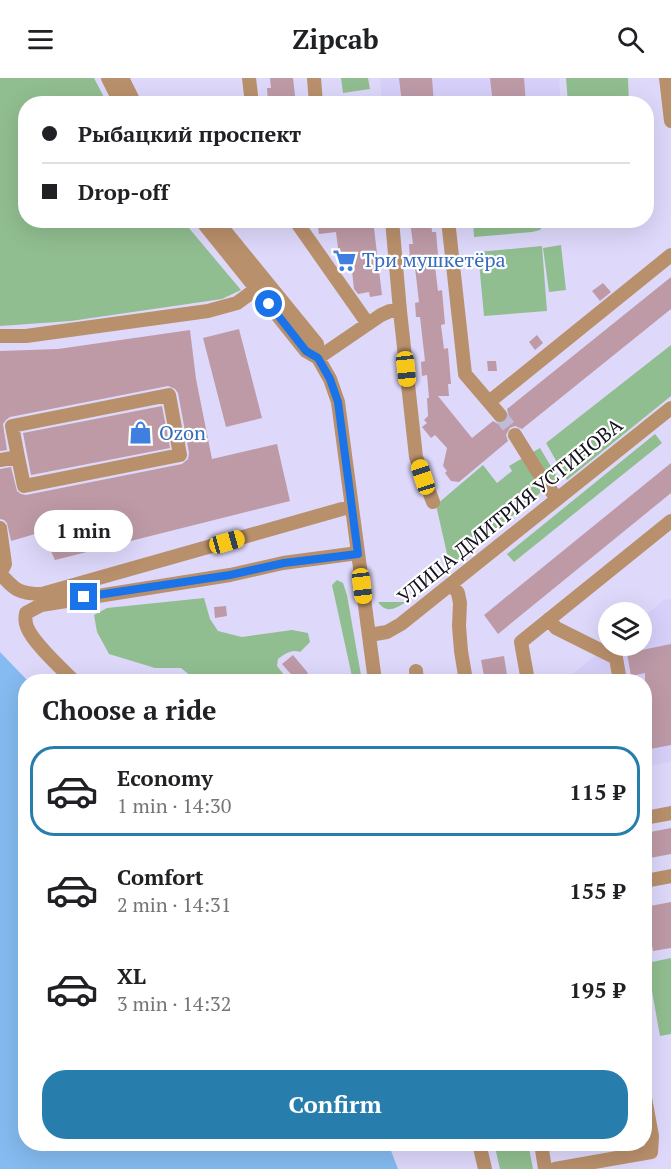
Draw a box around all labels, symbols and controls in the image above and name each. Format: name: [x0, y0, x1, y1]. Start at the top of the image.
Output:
text: Zipcab: [292, 21, 379, 57]
icon: menu: [24, 23, 57, 56]
icon: search: [614, 23, 647, 56]
text: Рыбацкий проспект: [78, 119, 301, 148]
text: Drop-off: [78, 177, 169, 206]
place label: Три мушкетёра: [362, 246, 506, 273]
supermarket icon: Три мушкетёра: [331, 247, 357, 273]
route start: [255, 290, 282, 317]
car: [395, 350, 417, 388]
street label: УЛИЦА ДМИТРИЯ УСТИНОВА: [391, 411, 628, 610]
place label: Ozon: [159, 419, 206, 446]
shop icon: Ozon: [128, 420, 154, 446]
car: [409, 457, 437, 497]
callout: 1 min: [34, 510, 134, 552]
text: 1 min: [56, 517, 111, 544]
car: [207, 528, 247, 556]
car: [351, 567, 373, 605]
route end: [70, 583, 97, 610]
map controls: [598, 602, 652, 656]
button: layers: [598, 602, 652, 656]
text: Choose a ride: [42, 692, 217, 728]
text: Economy: [117, 763, 213, 792]
icon: car: [45, 764, 99, 818]
text: 115 ₽: [569, 777, 625, 806]
text: 1 min · 14:30: [117, 792, 231, 819]
text: Comfort: [117, 862, 203, 891]
icon: car: [45, 863, 99, 917]
text: 155 ₽: [569, 876, 625, 905]
text: 2 min · 14:31: [117, 891, 231, 918]
text: XL: [117, 961, 146, 990]
icon: car: [45, 962, 99, 1016]
text: 195 ₽: [569, 975, 625, 1004]
text: 3 min · 14:32: [117, 990, 231, 1017]
button: Confirm: [42, 1070, 628, 1139]

